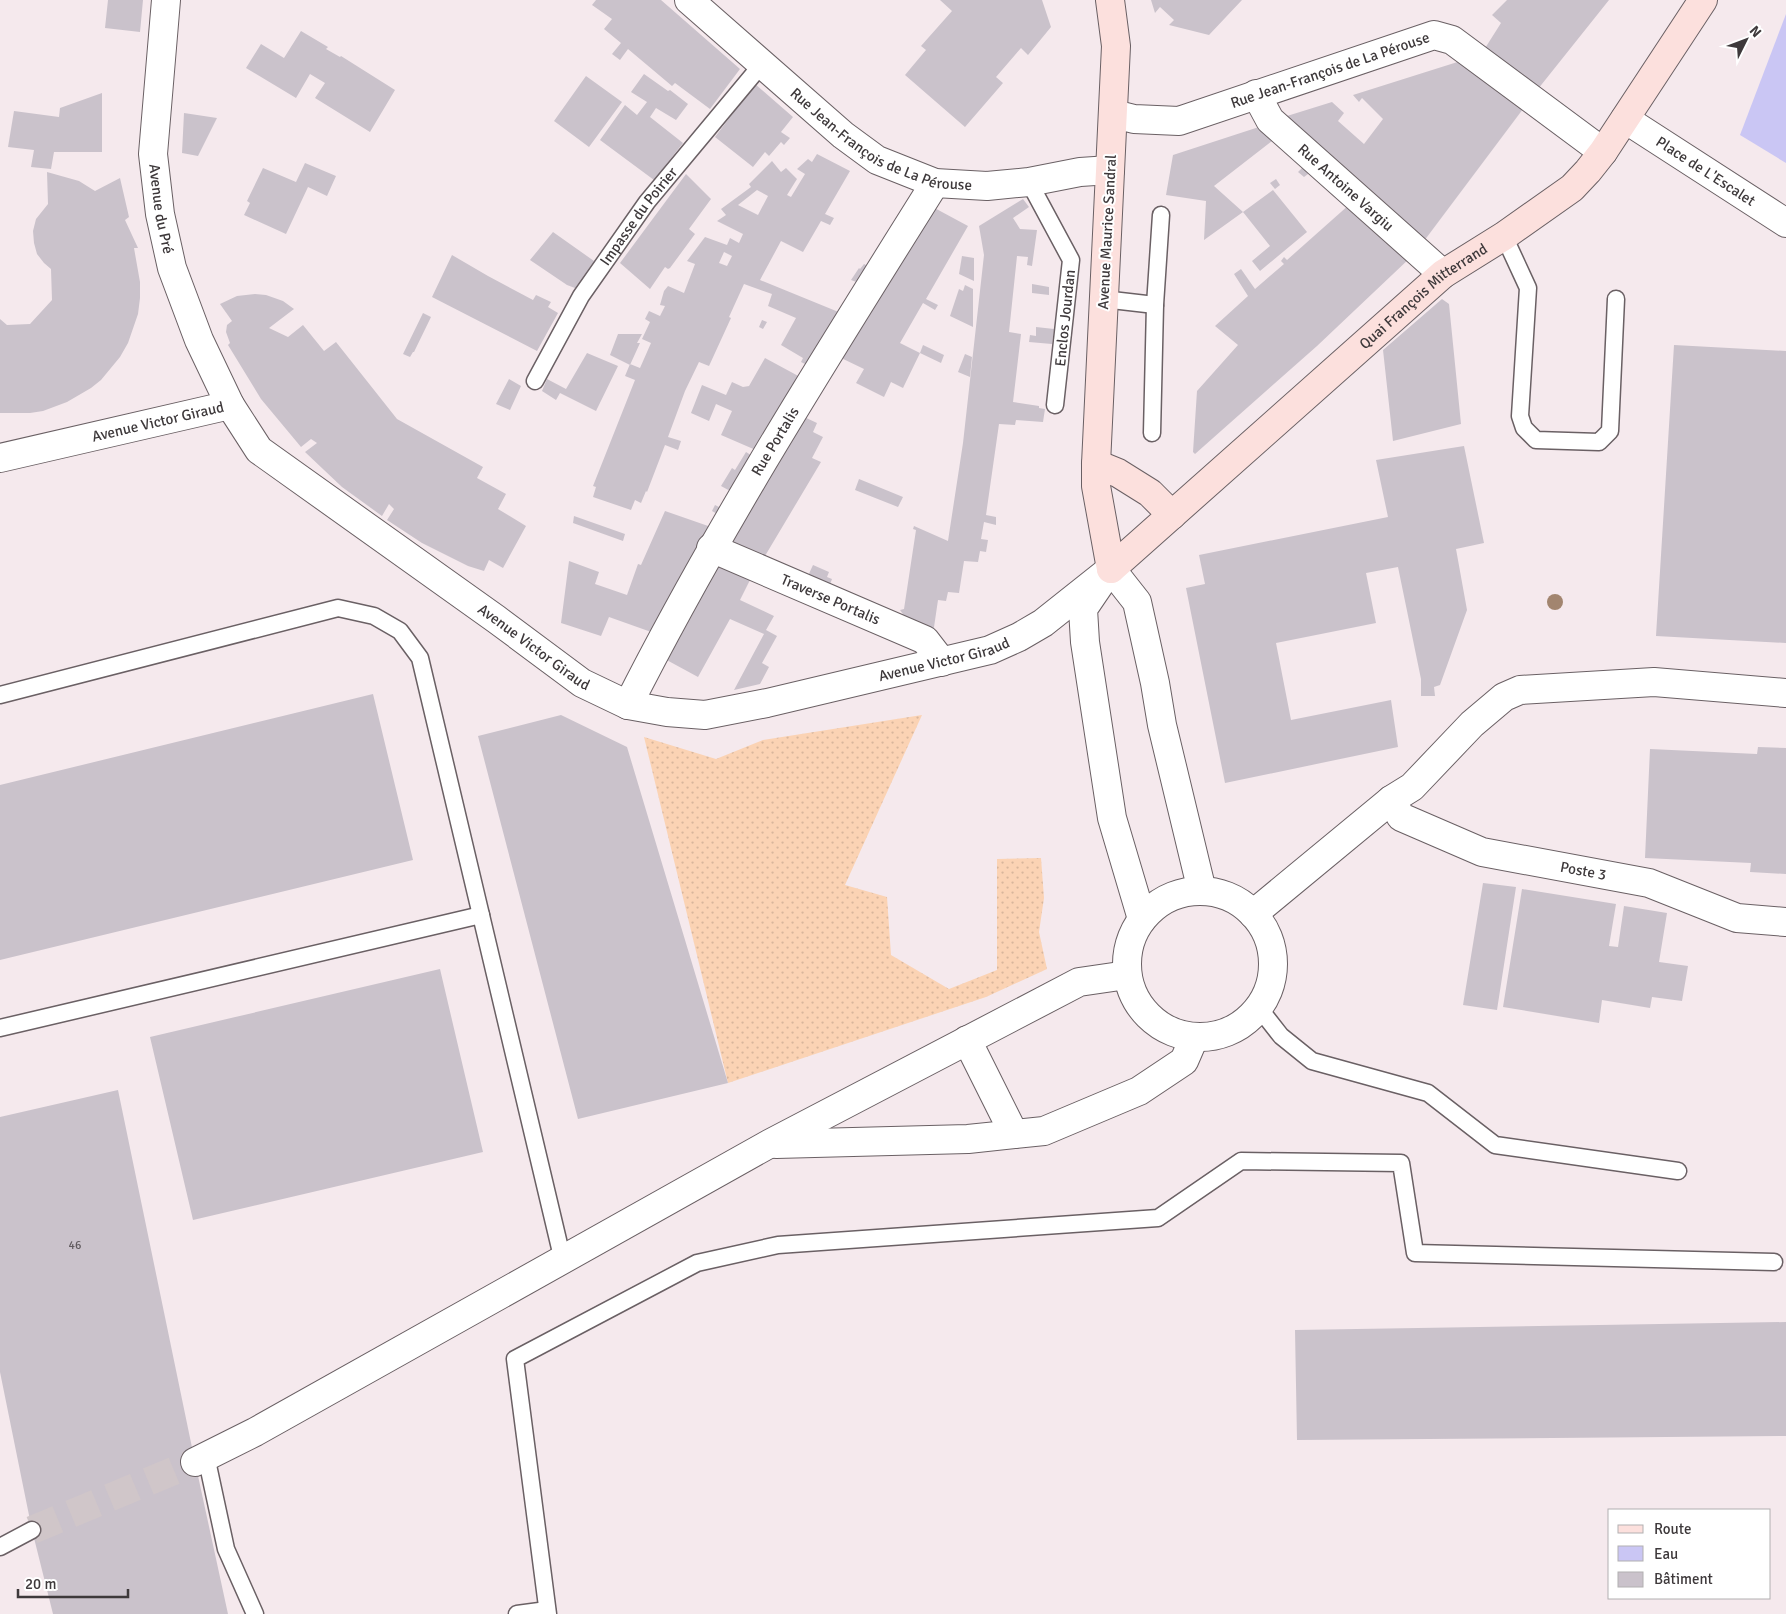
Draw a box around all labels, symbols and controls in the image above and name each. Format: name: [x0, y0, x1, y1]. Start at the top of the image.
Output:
north arrow: [1721, 15, 1771, 65]
text: N: [1746, 22, 1765, 41]
street label: Rue Jean-François de La Pérouse: [1228, 28, 1432, 112]
street label: Rue Jean-François de La Pérouse: [787, 84, 972, 194]
street label: Place de L'Escalet: [1653, 132, 1759, 210]
street label: Rue Antoine Vargiu: [1294, 140, 1397, 235]
street label: Avenue Maurice Sandral: [1094, 154, 1120, 310]
street label: Avenue du Pré: [145, 163, 178, 255]
street label: Impasse du Poirier: [596, 163, 682, 269]
street label: Quai François Mitterrand: [1356, 240, 1491, 353]
street label: Enclos Jourdan: [1051, 269, 1079, 367]
street label: Avenue Victor Giraud: [90, 398, 226, 446]
street label: Rue Portalis: [748, 403, 803, 479]
street label: Traverse Portalis: [778, 570, 883, 629]
street label: Avenue Victor Giraud: [474, 600, 593, 694]
street label: Avenue Victor Giraud: [877, 633, 1012, 685]
street label: Poste 3: [1559, 858, 1608, 884]
house number: 46: [69, 1238, 81, 1253]
legend: [1608, 1509, 1771, 1599]
text: Route: [1654, 1520, 1691, 1538]
text: Eau: [1654, 1545, 1678, 1563]
scale bar: [18, 1566, 128, 1598]
text: Bâtiment: [1654, 1570, 1713, 1588]
text: 20 m: [25, 1575, 56, 1593]

